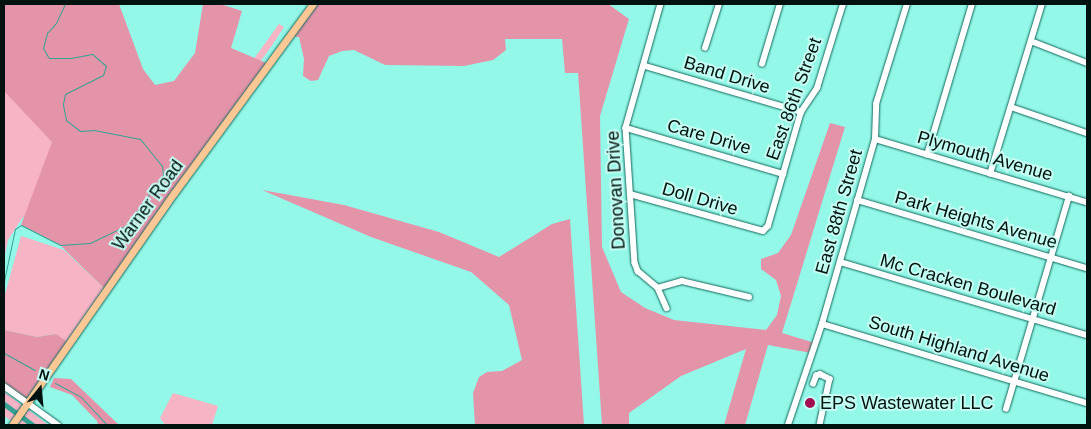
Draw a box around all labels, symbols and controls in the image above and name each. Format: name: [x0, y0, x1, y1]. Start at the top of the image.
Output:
street label: East 86th Street: [762, 35, 826, 163]
street label: Band Drive: [681, 52, 773, 98]
street label: Care Drive: [665, 115, 753, 159]
street label: Plymouth Avenue: [914, 126, 1056, 186]
street label: Donovan Drive: [602, 130, 630, 250]
street label: East 88th Street: [811, 147, 867, 277]
street label: Warner Road: [108, 156, 188, 254]
street label: Doll Drive: [660, 178, 740, 220]
street label: Park Heights Avenue: [892, 186, 1060, 254]
street label: Mc Cracken Boulevard: [878, 250, 1058, 320]
street label: South Highland Avenue: [866, 311, 1052, 387]
north arrow: [15, 364, 65, 414]
text: N: [37, 366, 52, 384]
place label: EPS Wastewater LLC: [820, 392, 993, 414]
marker: EPS Wastewater LLC: [804, 397, 816, 409]

